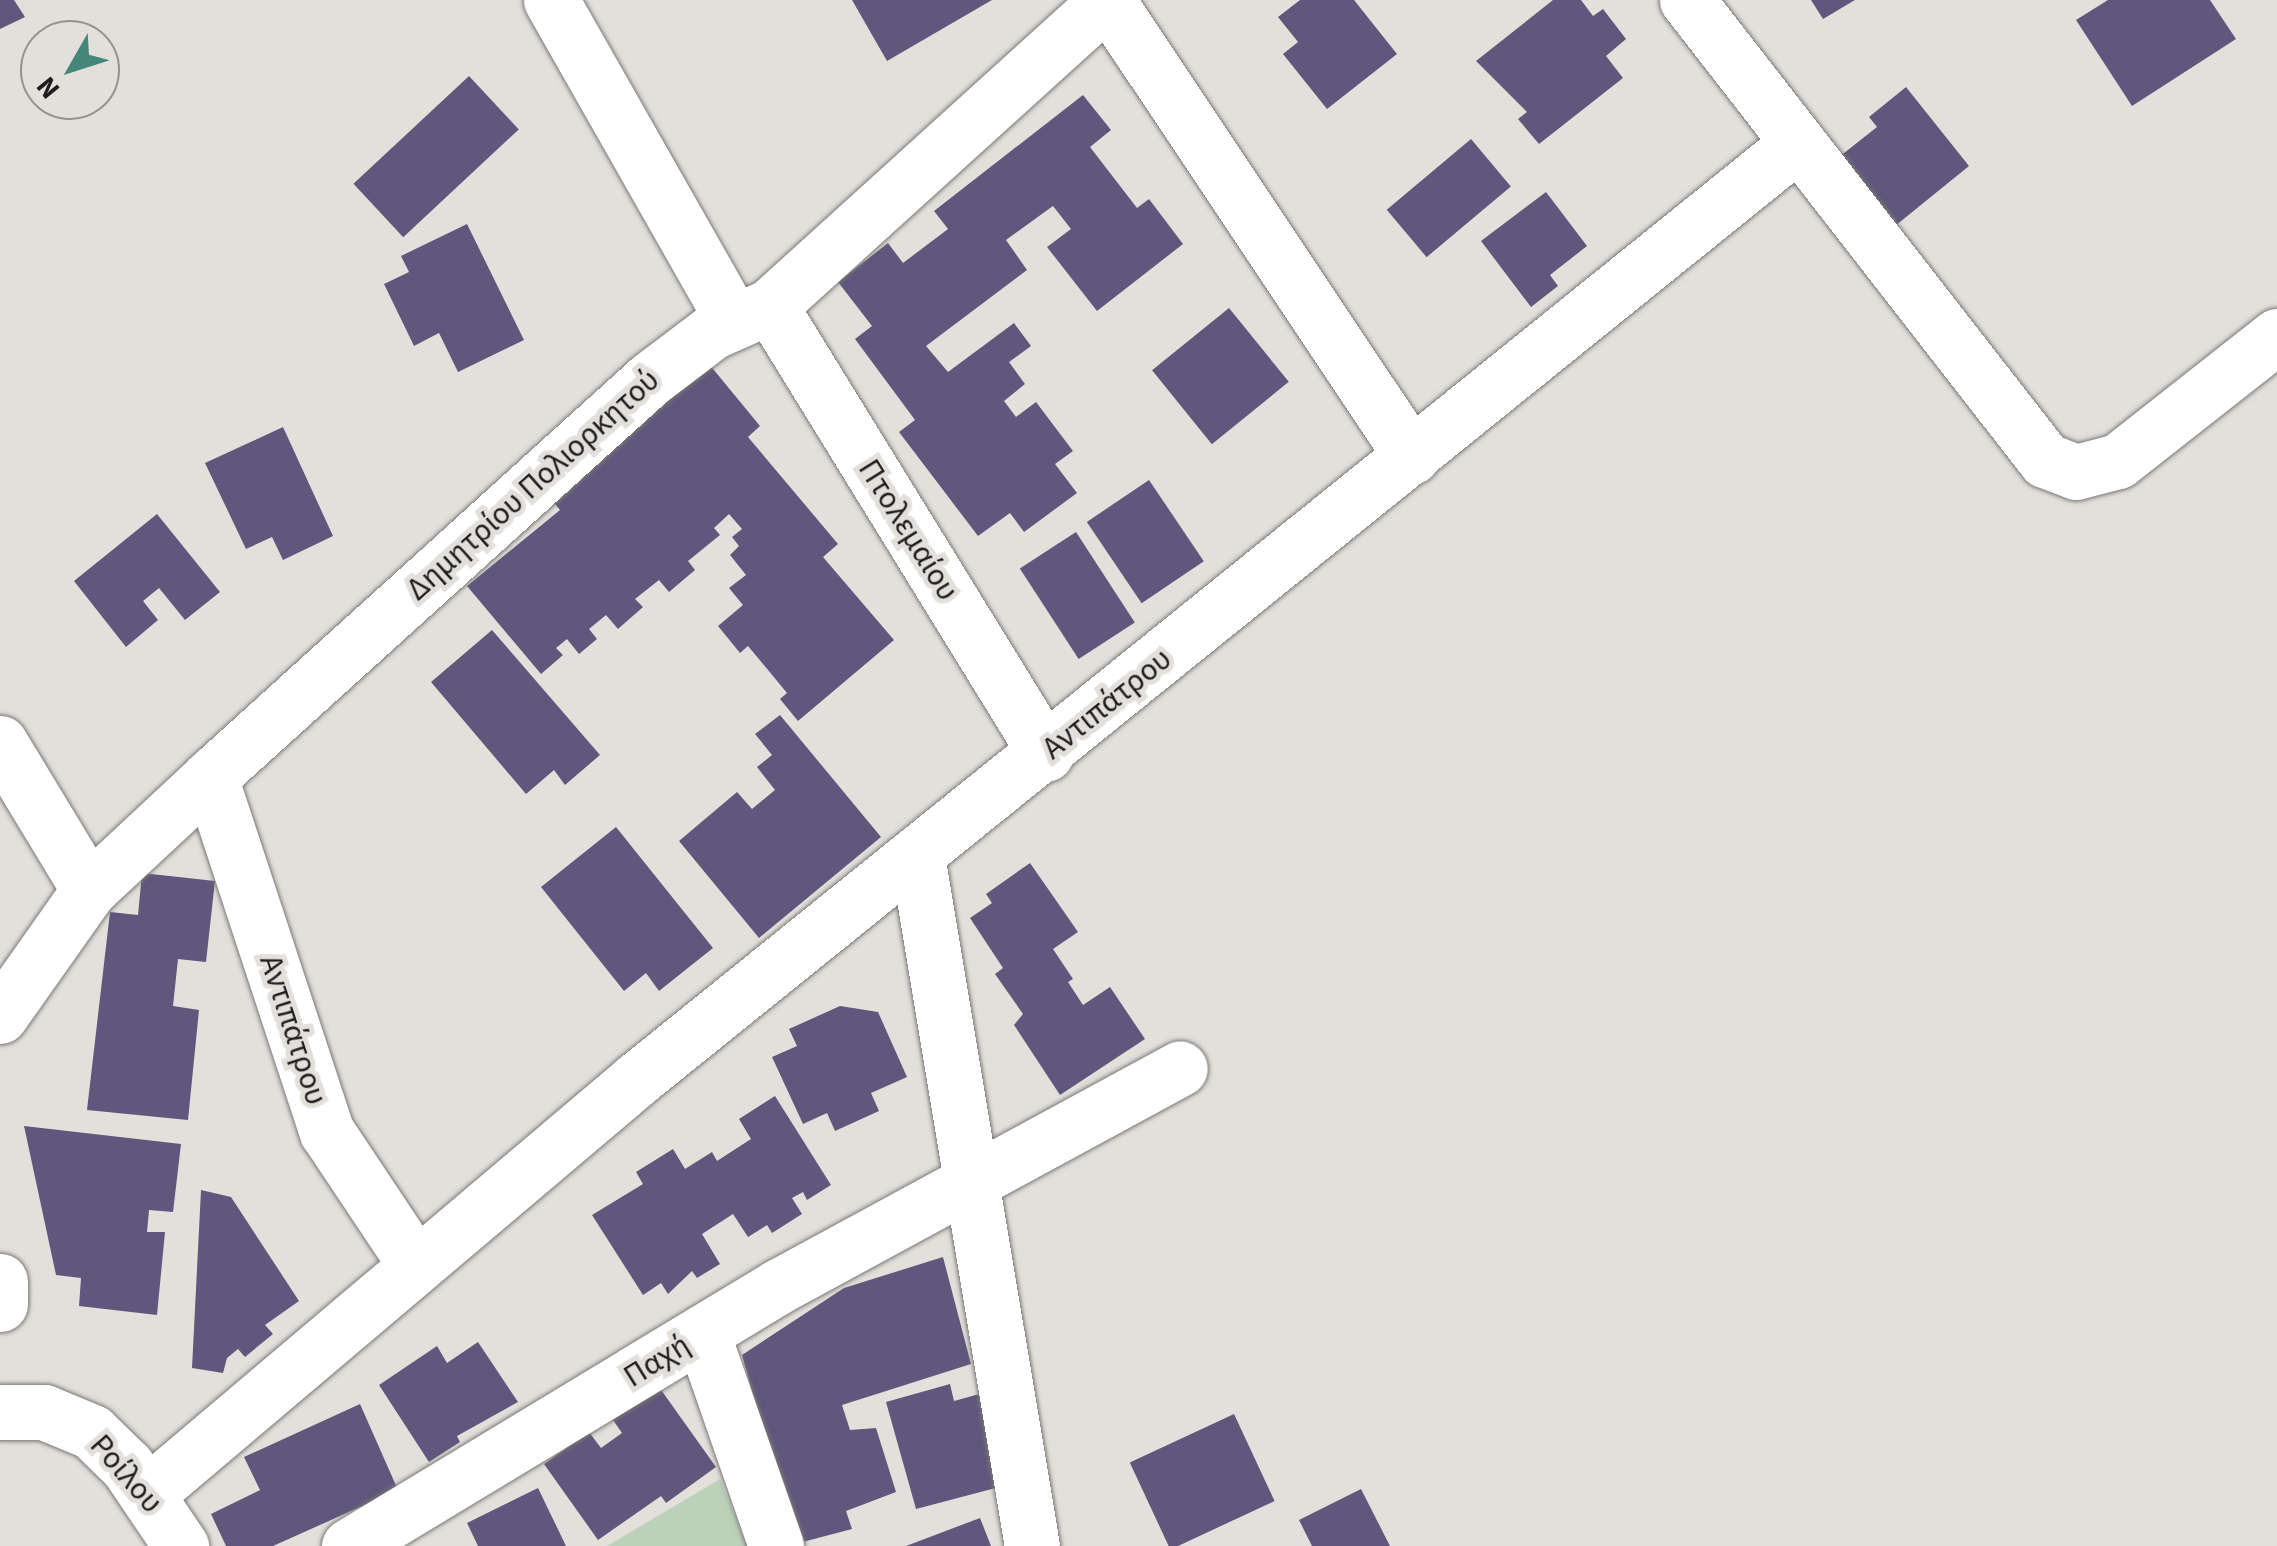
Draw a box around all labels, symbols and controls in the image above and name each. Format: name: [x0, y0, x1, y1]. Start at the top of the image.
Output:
north arrow: [20, 20, 120, 120]
text: N: [27, 68, 70, 107]
street label: Δημητρίου Πολιορκητού: [398, 361, 668, 609]
street label: Πτολεμαίου: [850, 452, 966, 608]
street label: Αντιπάτρου: [1035, 640, 1179, 768]
street label: Αντιπάτρου: [251, 950, 335, 1110]
street label: Παχή: [617, 1326, 697, 1396]
street label: Ροίλου: [81, 1427, 171, 1521]

